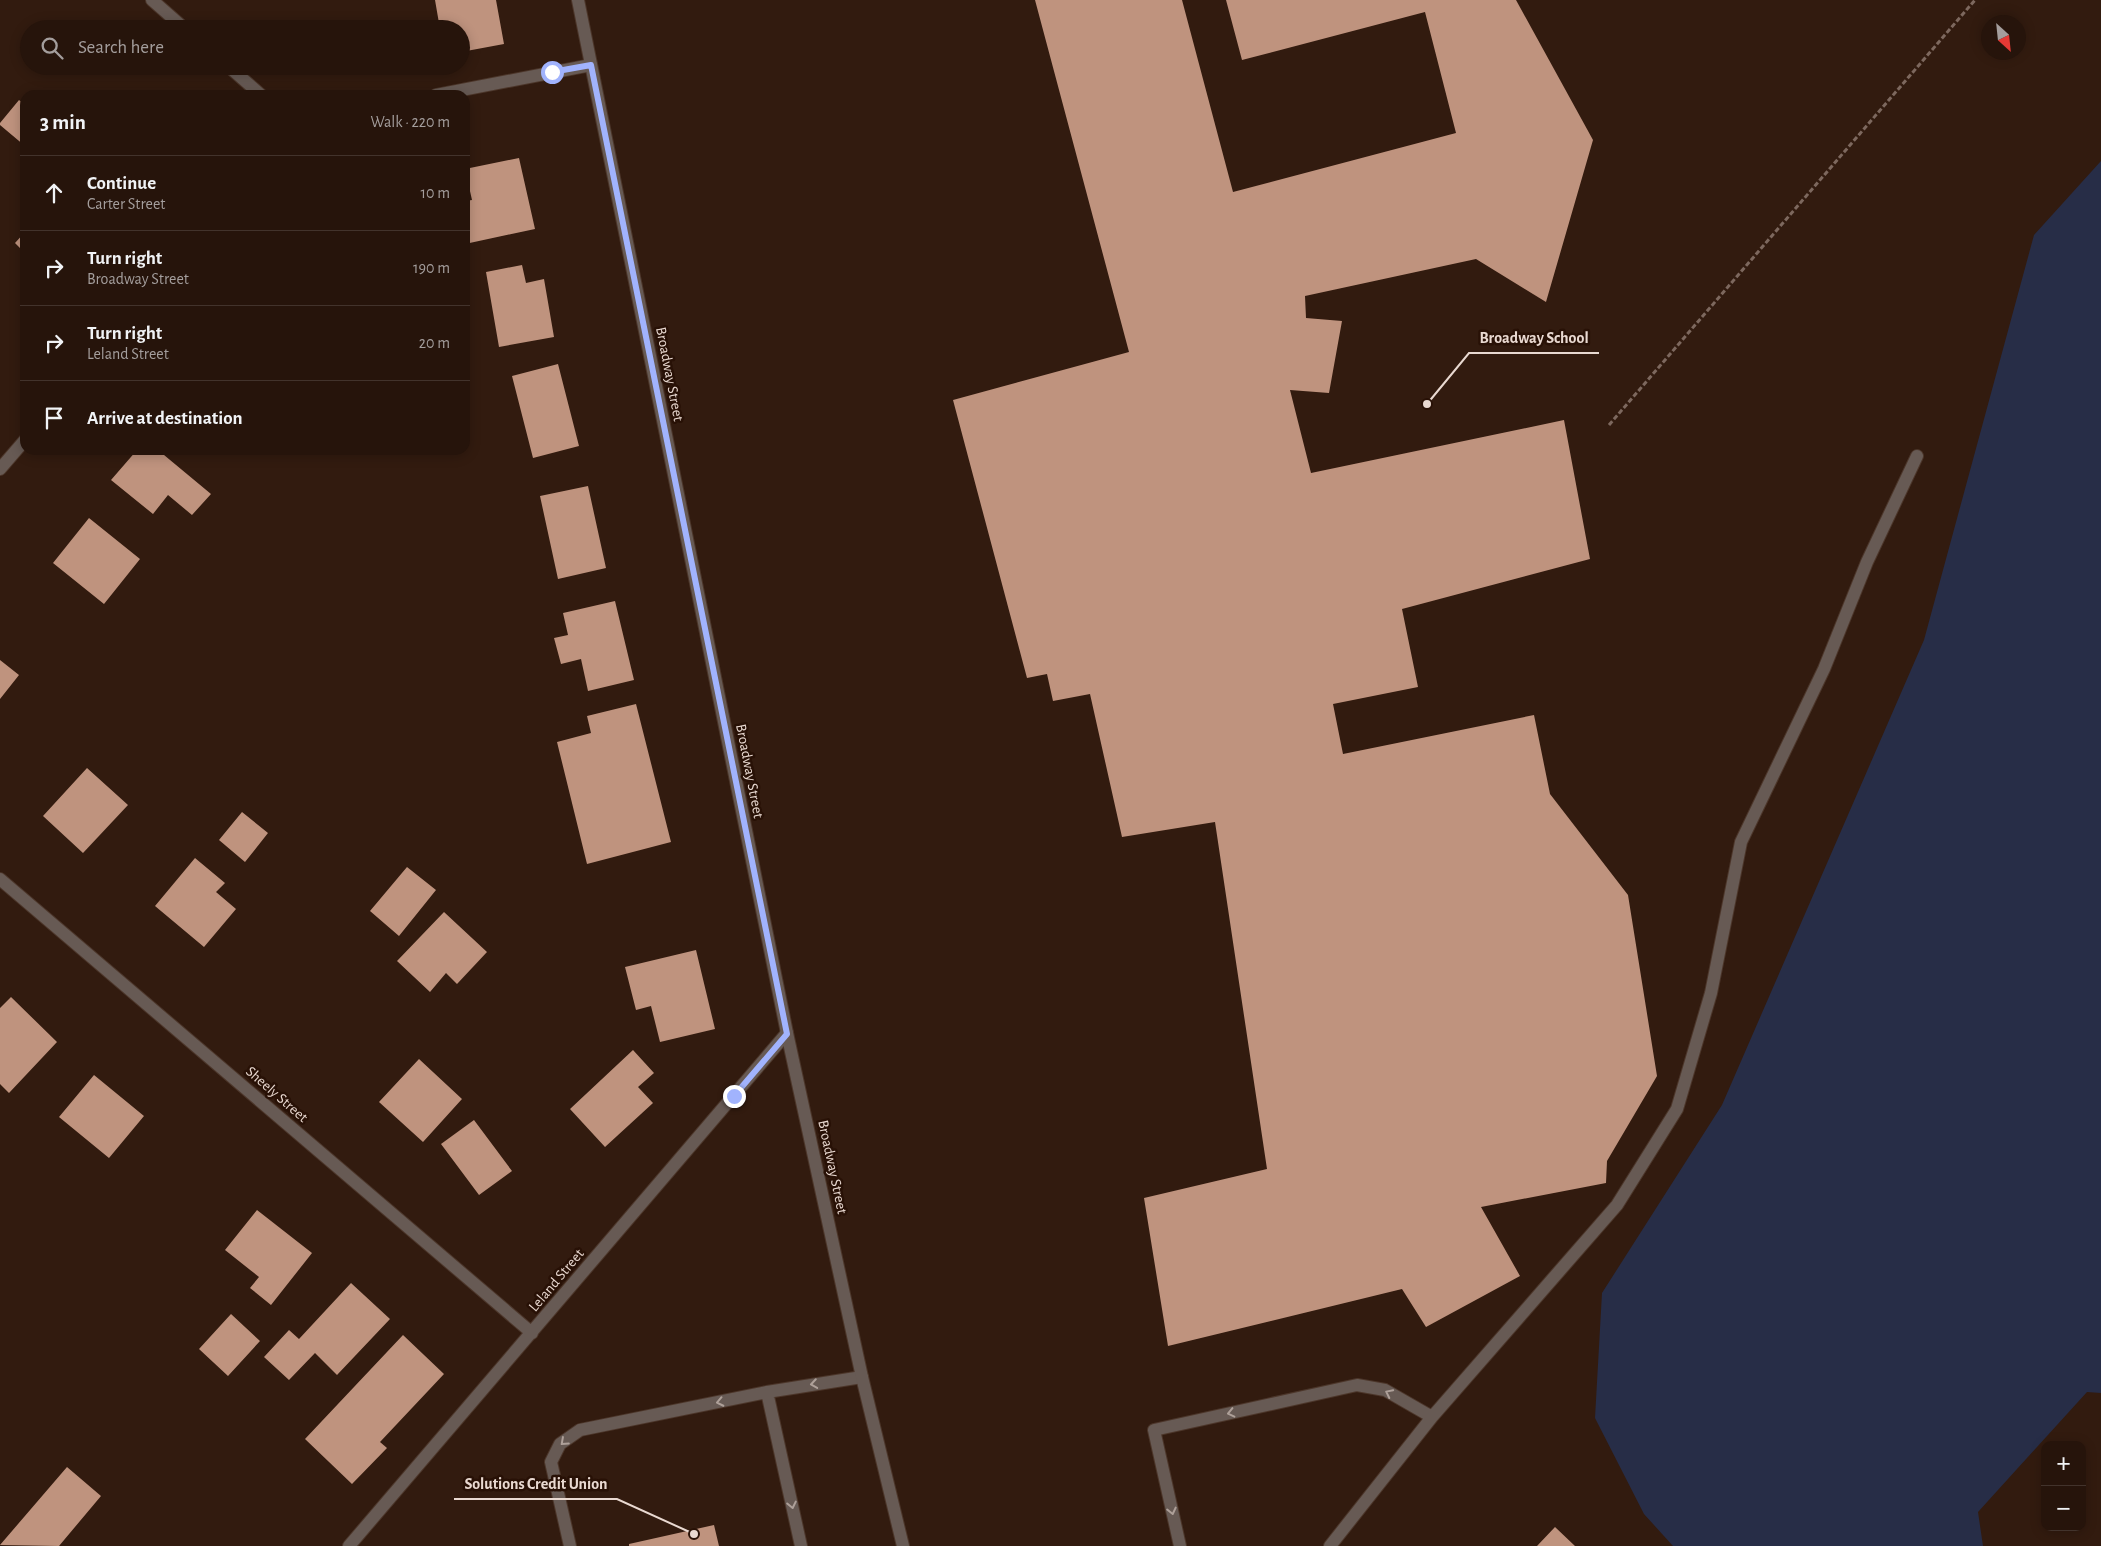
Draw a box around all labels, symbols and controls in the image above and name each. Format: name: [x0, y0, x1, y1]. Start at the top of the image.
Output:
north arrow: [1981, 15, 2026, 60]
search box: [20, 20, 470, 75]
icon: search: [38, 34, 66, 62]
text: Search here: [78, 38, 164, 57]
route start: [541, 61, 564, 84]
text: 3 min: [40, 112, 86, 133]
text: Walk · 220 m: [371, 114, 450, 130]
text: Continue: [87, 174, 156, 193]
icon: ahead: [40, 179, 68, 207]
text: 10 m: [421, 185, 450, 201]
text: Carter Street: [87, 196, 165, 212]
text: Turn right: [87, 249, 162, 268]
icon: right: [40, 254, 68, 282]
text: 190 m: [413, 260, 450, 276]
text: Broadway Street: [87, 271, 189, 287]
callout: Broadway School: [1469, 322, 1599, 353]
text: Turn right: [87, 324, 162, 343]
street label: Broadway Street: [653, 326, 686, 423]
icon: right: [40, 329, 68, 357]
text: Broadway School: [1479, 330, 1589, 347]
text: 20 m: [419, 335, 450, 351]
text: Leland Street: [87, 346, 169, 362]
icon: arrive: [40, 404, 68, 432]
text: Arrive at destination: [87, 409, 243, 428]
street label: Broadway Street: [733, 723, 766, 820]
street label: Sheely Street: [243, 1064, 311, 1125]
route end: [723, 1085, 746, 1108]
street label: Broadway Street: [815, 1119, 850, 1216]
street label: Leland Street: [526, 1246, 587, 1315]
one-way arrow: [810, 1379, 818, 1389]
one-way arrow: [1386, 1389, 1395, 1399]
one-way arrow: [715, 1396, 724, 1406]
one-way arrow: [1227, 1407, 1236, 1418]
one-way arrow: [561, 1436, 570, 1445]
map controls: [2041, 1441, 2086, 1531]
button: +: [2041, 1441, 2086, 1486]
callout: Solutions Credit Union: [454, 1468, 617, 1499]
text: Solutions Credit Union: [464, 1476, 608, 1492]
button: −: [2041, 1486, 2086, 1531]
one-way arrow: [786, 1500, 797, 1509]
one-way arrow: [1166, 1507, 1177, 1515]

